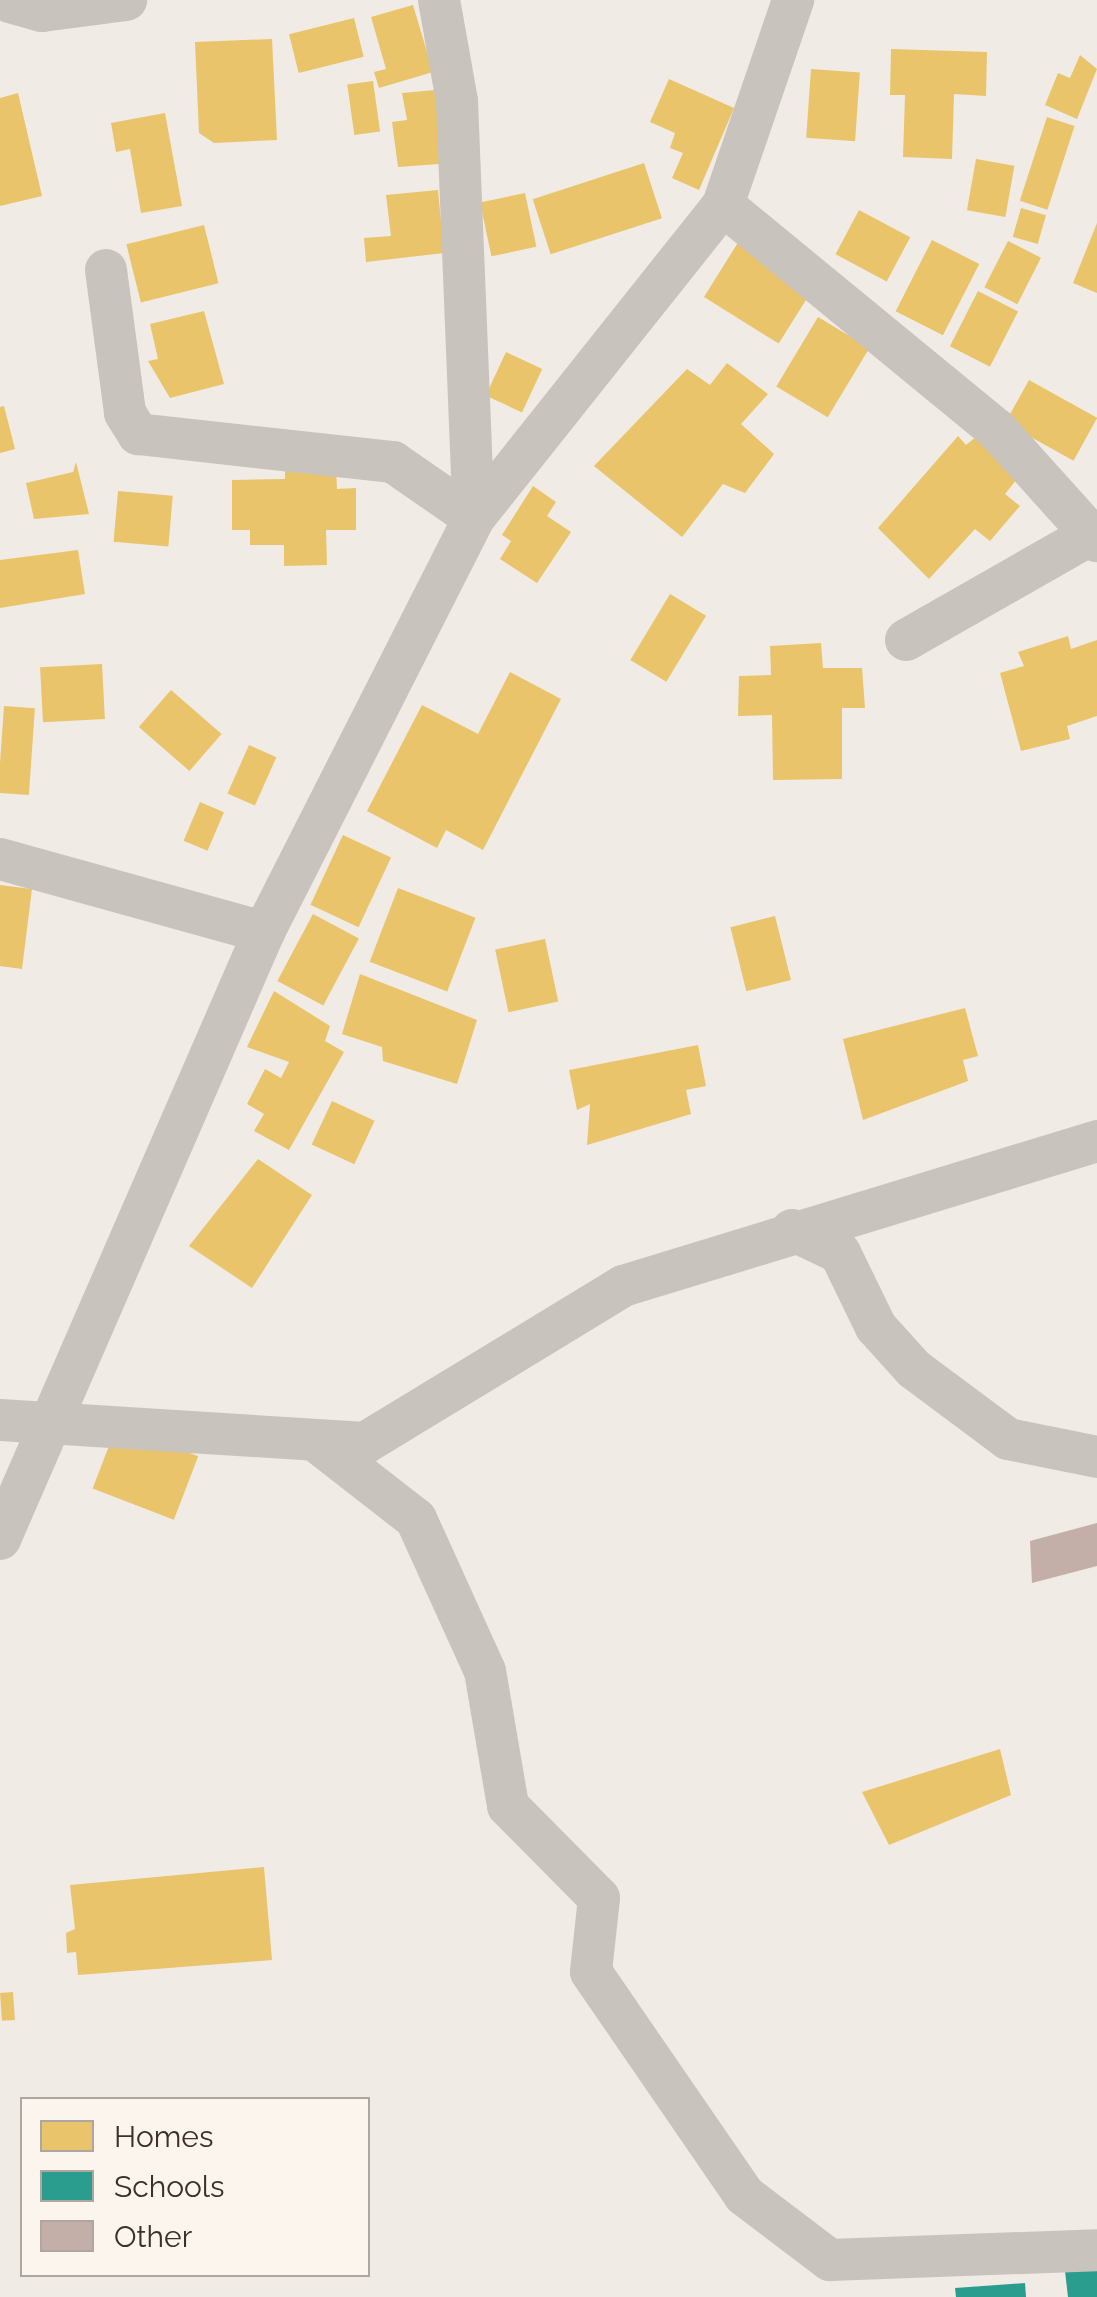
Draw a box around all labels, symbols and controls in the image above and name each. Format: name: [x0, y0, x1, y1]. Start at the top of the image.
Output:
legend: [20, 2097, 370, 2277]
text: Homes: [114, 2119, 213, 2154]
text: Schools: [114, 2169, 225, 2204]
text: Other: [114, 2219, 192, 2254]

